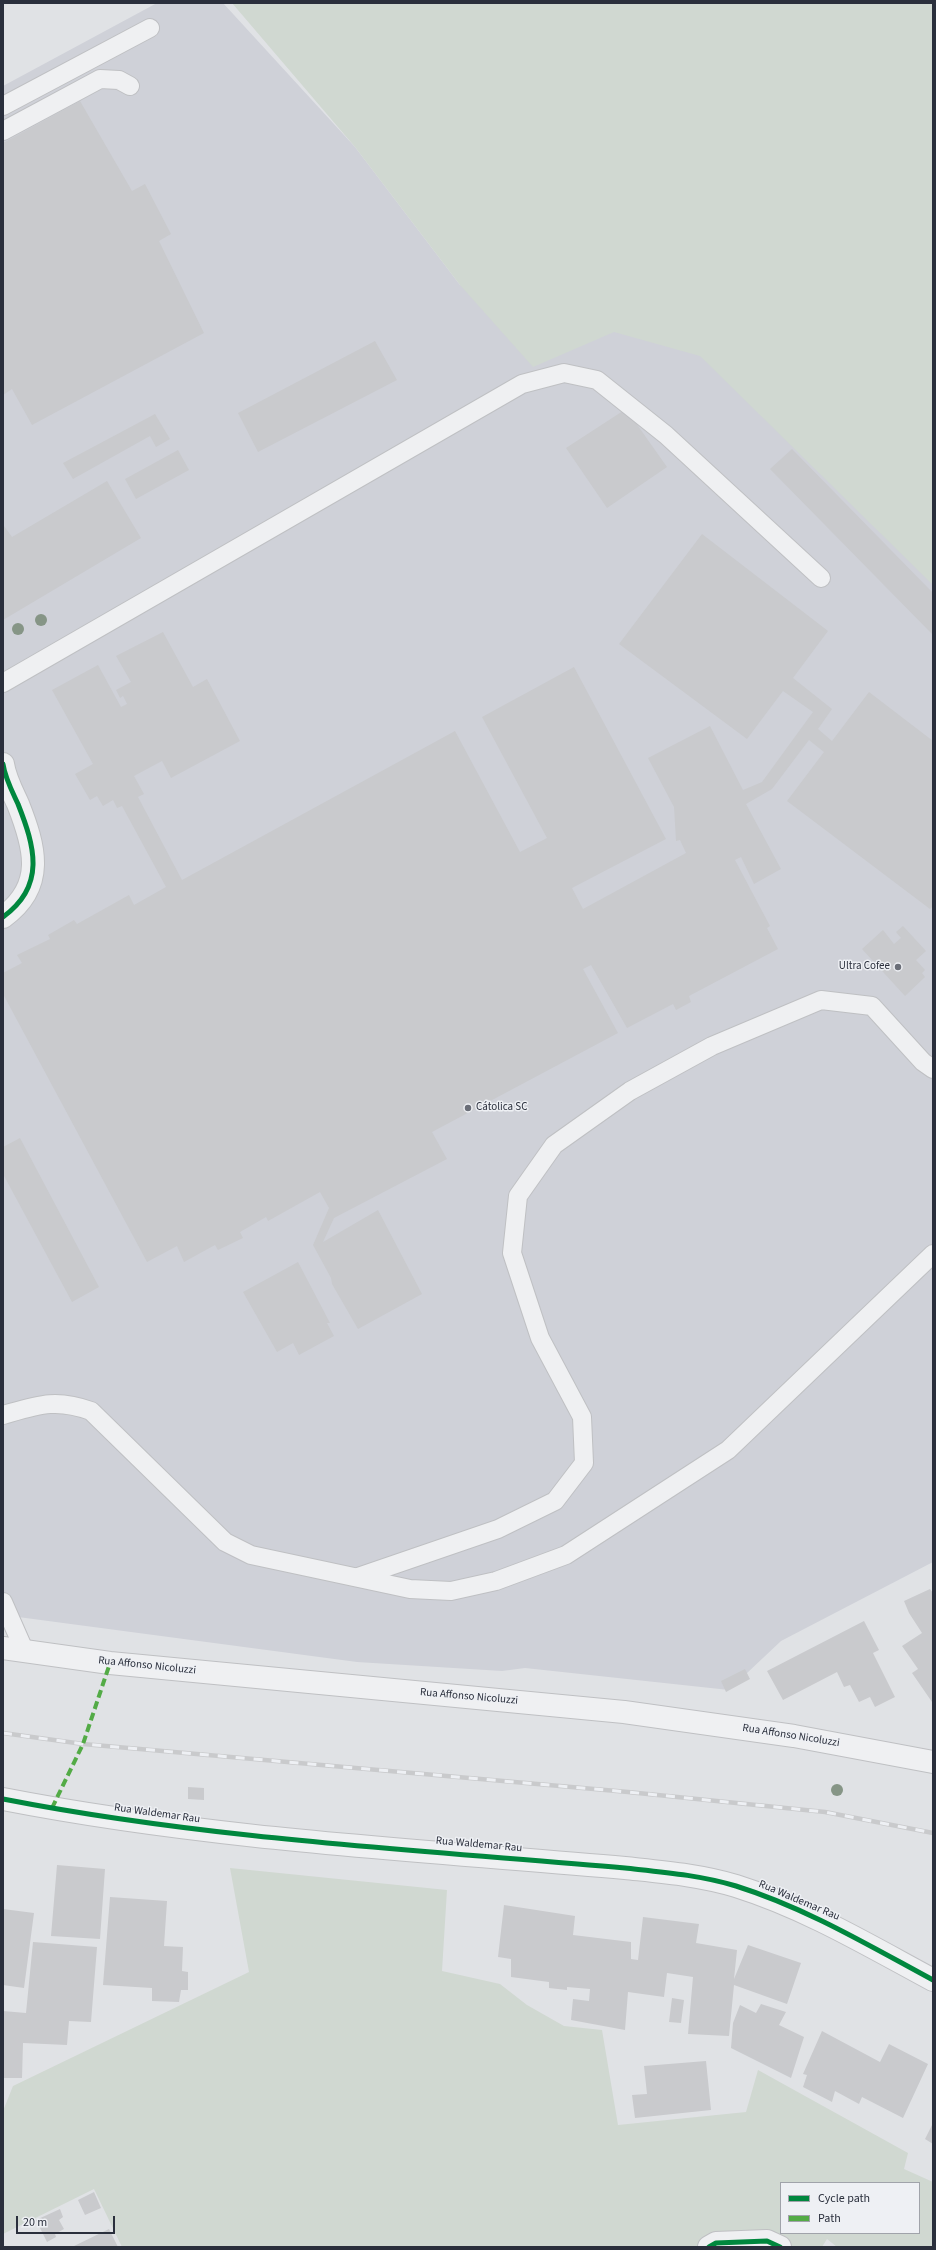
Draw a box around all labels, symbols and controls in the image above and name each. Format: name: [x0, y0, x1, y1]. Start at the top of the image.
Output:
place label: Ultra Cofee: [839, 960, 890, 974]
marker: Ultra Cofee: [893, 962, 903, 972]
place label: Cátolica SC: [476, 1101, 528, 1115]
marker: Cátolica SC: [463, 1103, 473, 1113]
street label: Rua Affonso Nicoluzzi: [97, 1654, 197, 1678]
street label: Rua Affonso Nicoluzzi: [419, 1686, 519, 1708]
street label: Rua Affonso Nicoluzzi: [741, 1722, 841, 1750]
street label: Rua Waldemar Rau: [113, 1801, 201, 1827]
street label: Rua Waldemar Rau: [435, 1835, 523, 1855]
street label: Rua Waldemar Rau: [756, 1878, 842, 1924]
legend: [780, 2182, 920, 2234]
text: Cycle path: [818, 2190, 870, 2207]
scale bar: [18, 2208, 117, 2234]
text: Path: [818, 2210, 841, 2227]
text: 20 m: [23, 2214, 47, 2231]

